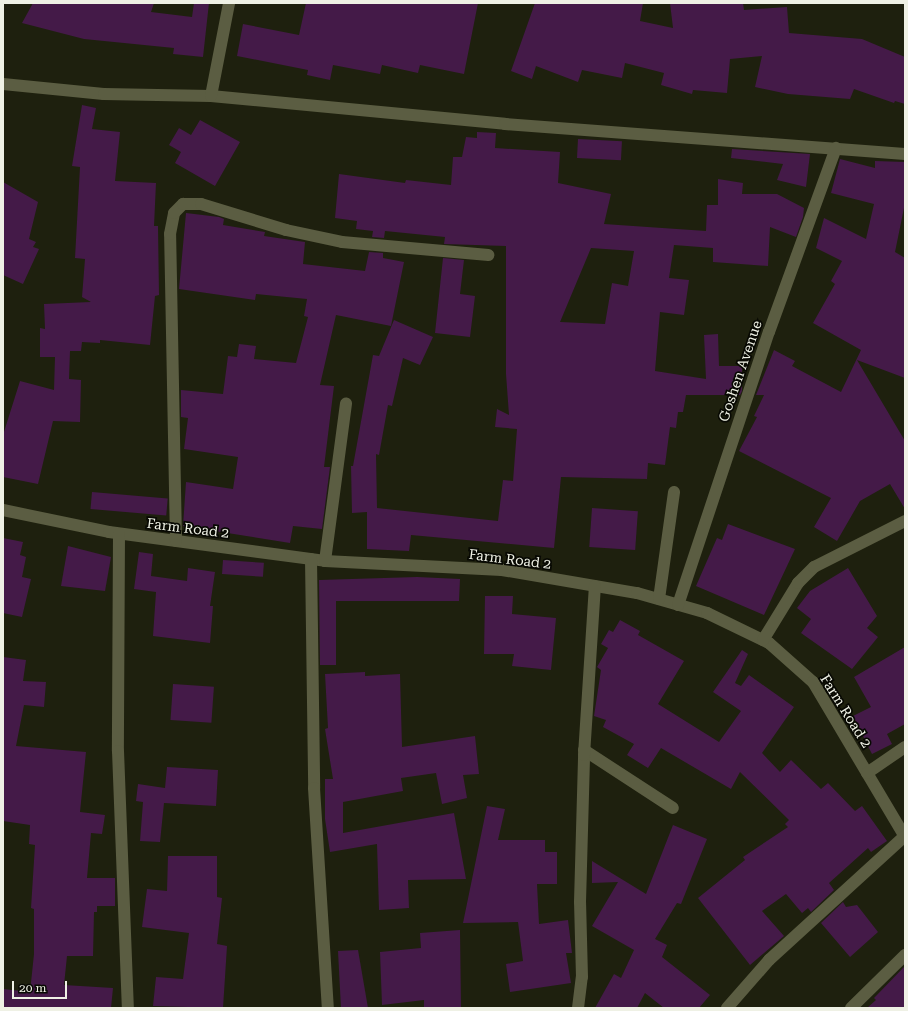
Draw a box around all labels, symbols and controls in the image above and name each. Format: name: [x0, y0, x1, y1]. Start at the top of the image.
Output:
street label: Goshen Avenue: [715, 318, 765, 424]
street label: Farm Road 2: [146, 515, 230, 541]
street label: Farm Road 2: [468, 546, 552, 572]
street label: Farm Road 2: [817, 671, 875, 751]
scale bar: [14, 973, 69, 999]
text: 20 m: [19, 981, 46, 995]

